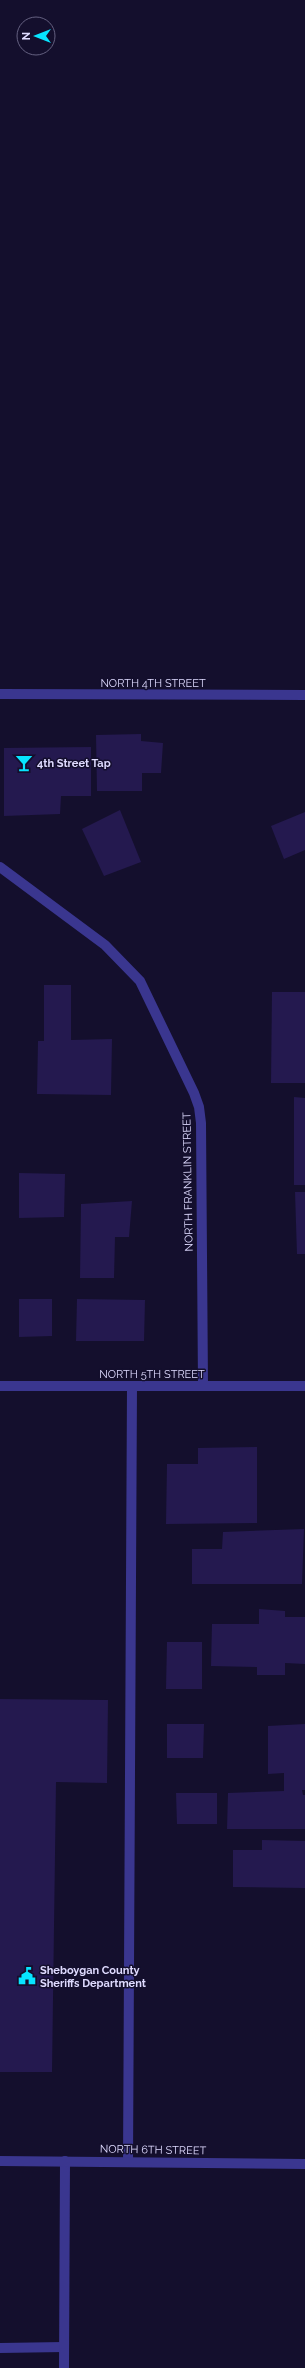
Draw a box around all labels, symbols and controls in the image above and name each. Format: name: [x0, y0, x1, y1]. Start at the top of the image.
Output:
north arrow: [16, 16, 56, 56]
text: N: [20, 32, 33, 40]
street label: NORTH 4TH STREET: [100, 677, 206, 690]
bar icon: 4th Street Tap: [14, 753, 34, 773]
place label: 4th Street Tap: [37, 757, 111, 770]
street label: NORTH FRANKLIN STREET: [180, 1112, 196, 1252]
street label: NORTH 5TH STREET: [99, 1368, 205, 1381]
place label: Sheboygan County Sheriffs Department: [40, 1964, 147, 1990]
public building icon: Sheboygan County Sheriffs Department: [17, 1966, 37, 1986]
street label: NORTH 6TH STREET: [100, 2143, 207, 2157]

